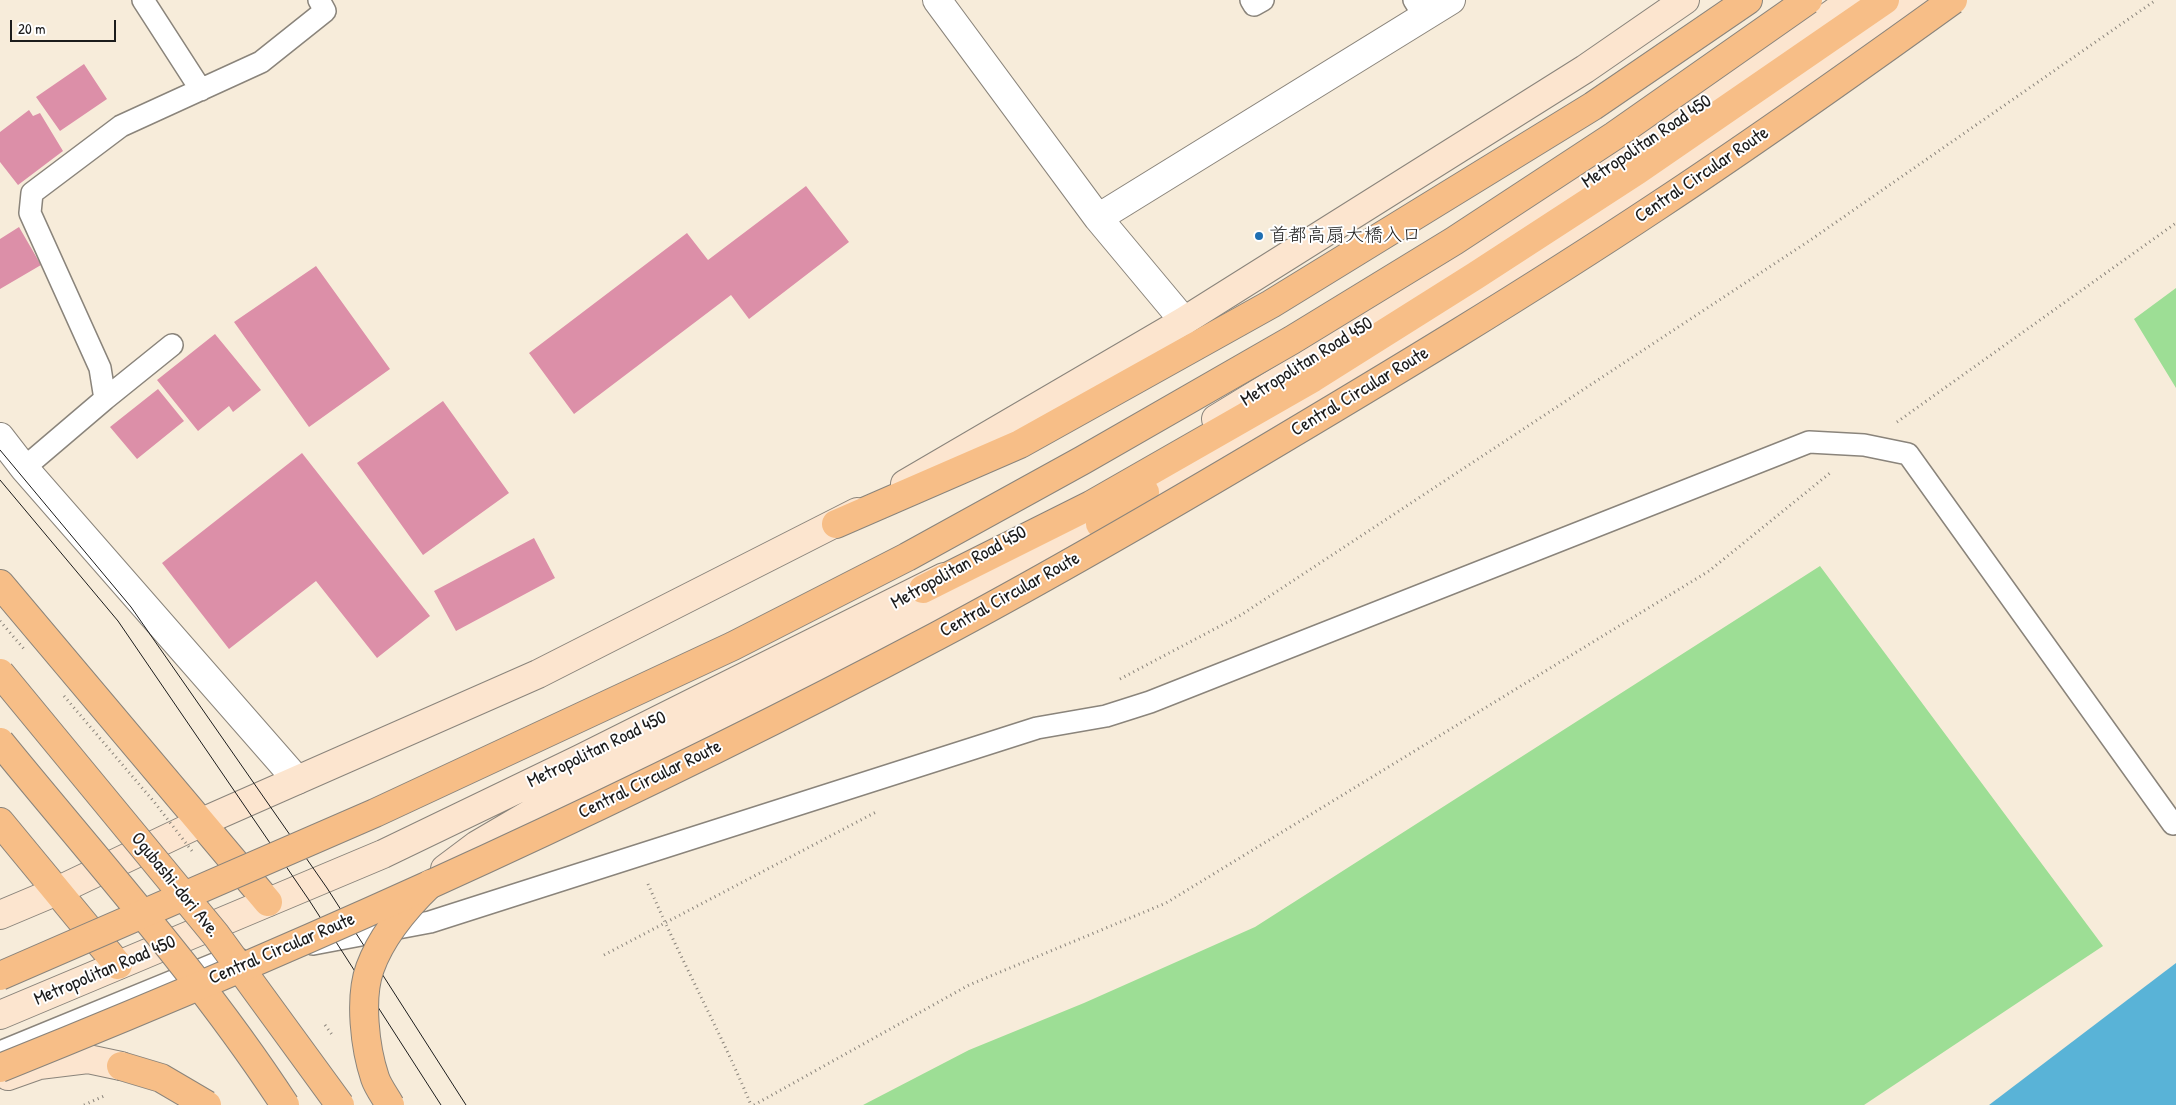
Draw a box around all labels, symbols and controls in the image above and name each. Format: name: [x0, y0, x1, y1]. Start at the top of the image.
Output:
scale bar: [12, 10, 119, 42]
text: 20 m: [18, 18, 45, 39]
street label: Metropolitan Road 450: [1578, 90, 1716, 194]
street label: Central Circular Route: [1631, 122, 1773, 228]
place label: 首都高扇大橋入口: [1269, 225, 1421, 247]
marker: 首都高扇大橋入口: [1253, 230, 1265, 242]
street label: Metropolitan Road 450: [1237, 312, 1377, 412]
street label: Central Circular Route: [1287, 342, 1433, 442]
street label: Metropolitan Road 450: [887, 521, 1031, 615]
street label: Central Circular Route: [936, 547, 1084, 643]
street label: Metropolitan Road 450: [524, 707, 670, 793]
street label: Central Circular Route: [575, 735, 725, 825]
street label: Ogubashi-dori Ave.: [126, 828, 224, 942]
street label: Central Circular Route: [206, 908, 358, 990]
street label: Metropolitan Road 450: [31, 931, 179, 1011]

